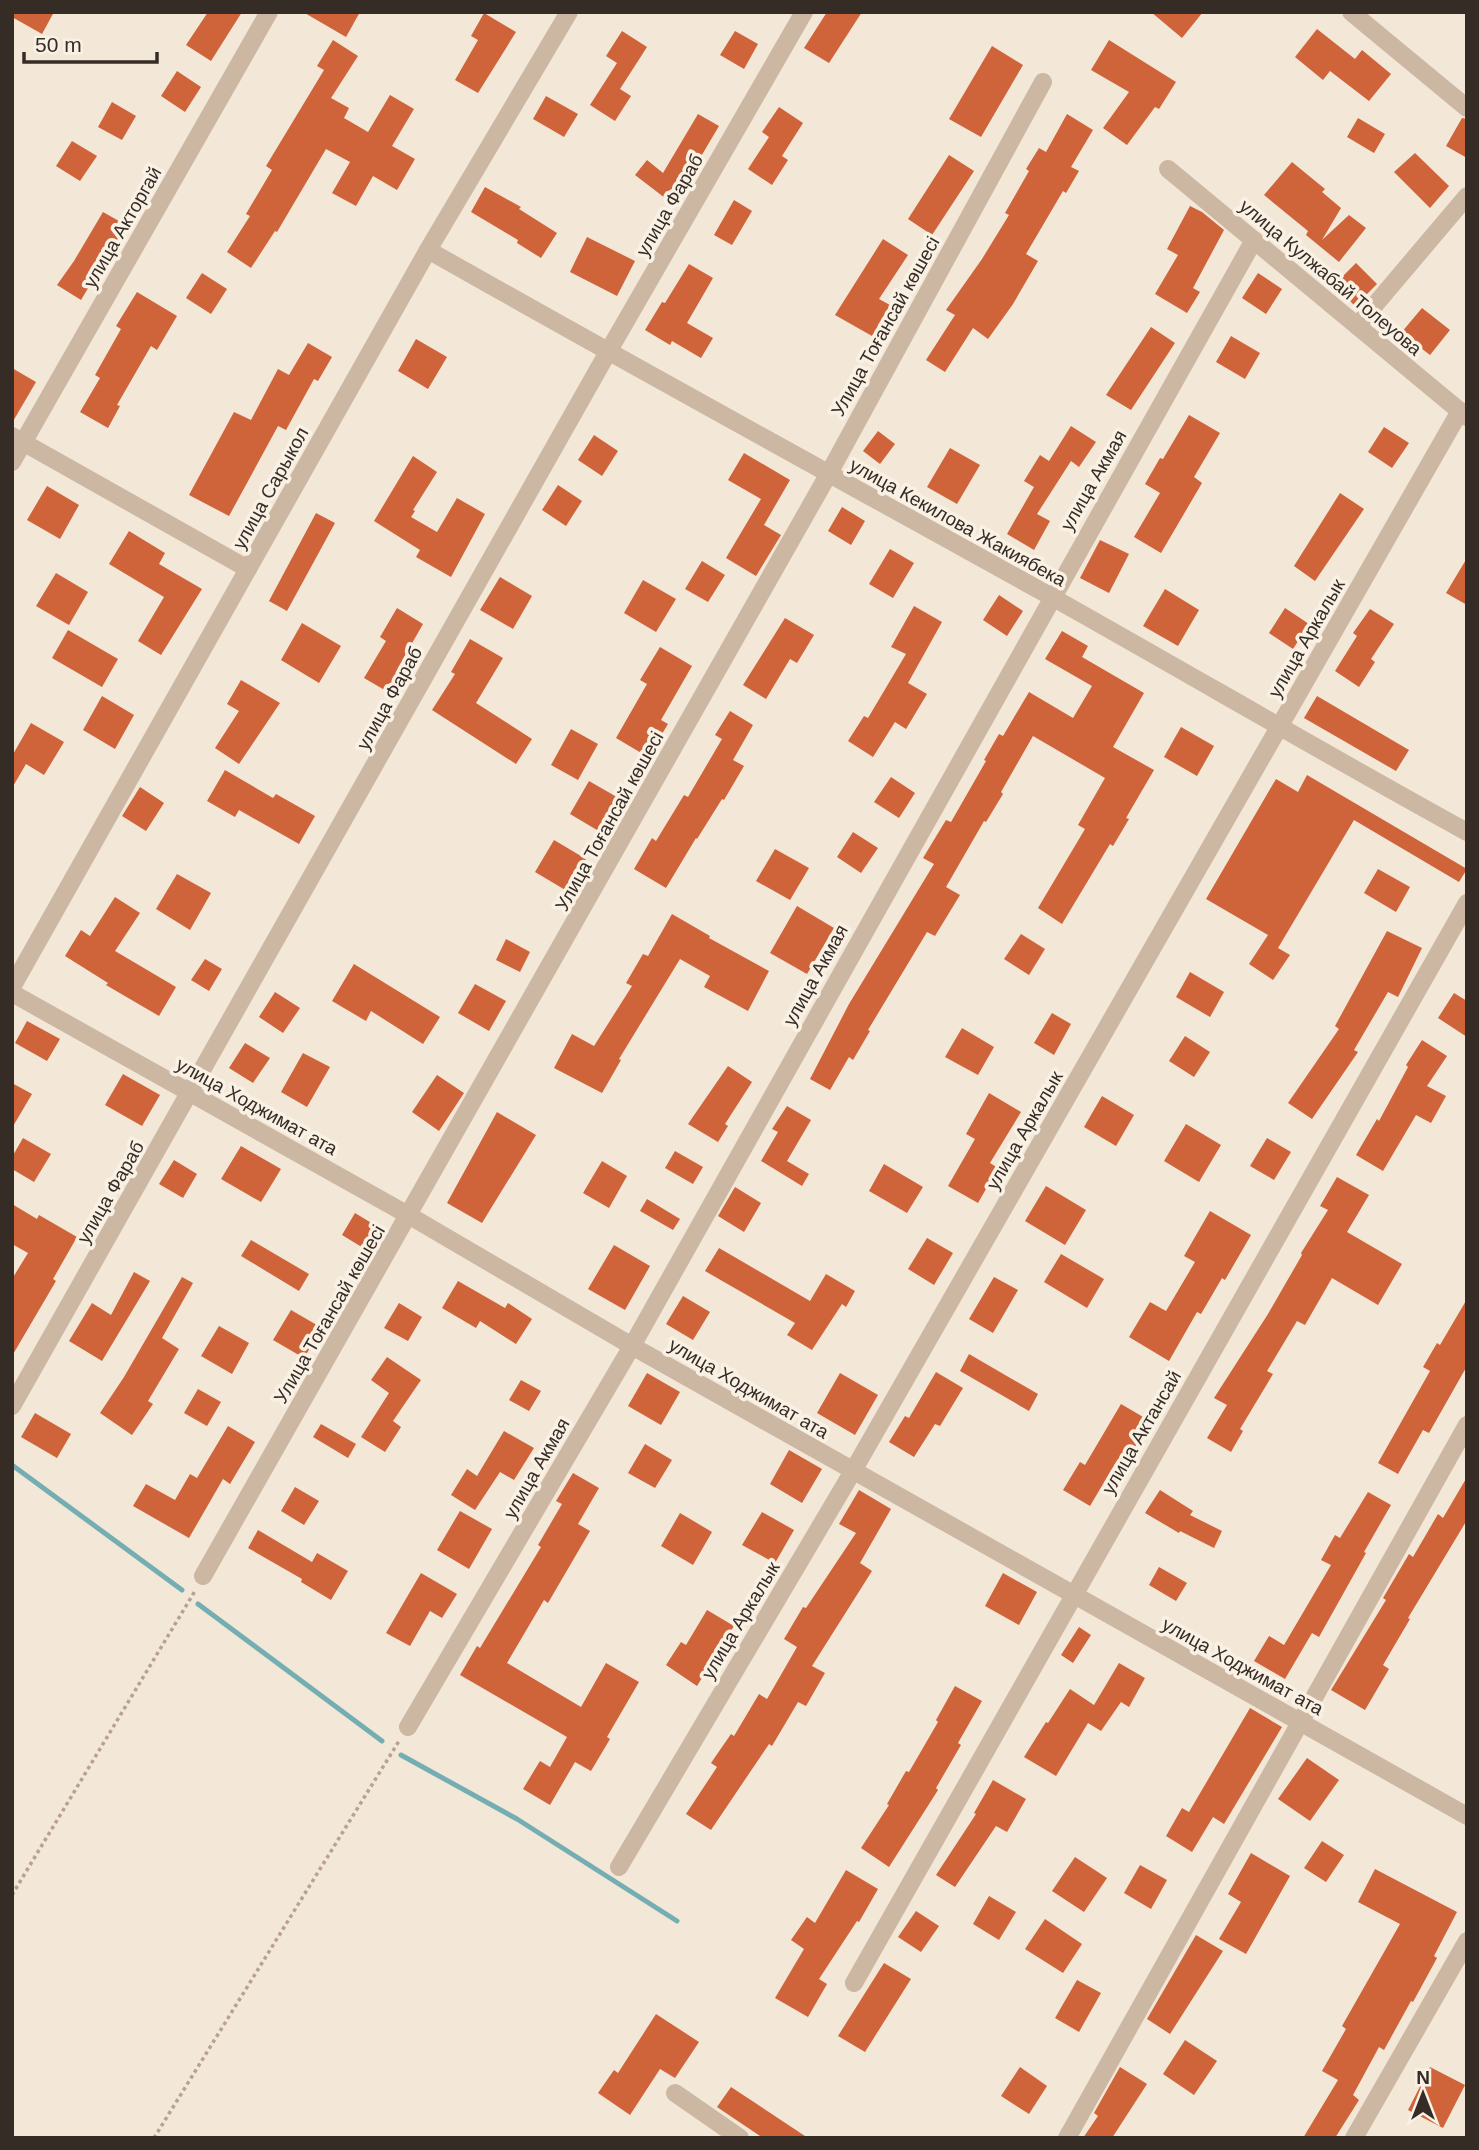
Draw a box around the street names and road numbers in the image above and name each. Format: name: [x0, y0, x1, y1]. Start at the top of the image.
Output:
street label: улица Фараб: [632, 150, 707, 260]
street label: улица Акторгай: [79, 163, 166, 291]
street label: улица Кулжабай Толеуова: [1235, 195, 1426, 360]
street label: Улица Тоғансай көшесі: [827, 233, 944, 420]
street label: улица Сарыкол: [228, 424, 313, 553]
street label: улица Акмая: [1056, 426, 1131, 534]
street label: улица Кекилова Жакиябека: [846, 454, 1070, 591]
street label: улица Аркалык: [1264, 575, 1349, 701]
street label: улица Фараб: [352, 643, 426, 753]
street label: Улица Тоғансай көшесі: [551, 728, 668, 915]
street label: улица Акмая: [779, 921, 852, 1029]
street label: улица Ходжимат ата: [173, 1053, 341, 1160]
street label: улица Аркалык: [982, 1067, 1067, 1193]
street label: улица Фараб: [73, 1137, 148, 1247]
street label: Улица Тоғансай көшесі: [270, 1221, 389, 1407]
street label: улица Ходжимат ата: [665, 1334, 833, 1443]
street label: улица Актансай: [1098, 1367, 1185, 1498]
street label: улица Акмая: [499, 1414, 574, 1522]
street label: улица Аркалык: [697, 1557, 784, 1683]
street label: улица Ходжимат ата: [1159, 1613, 1327, 1720]

